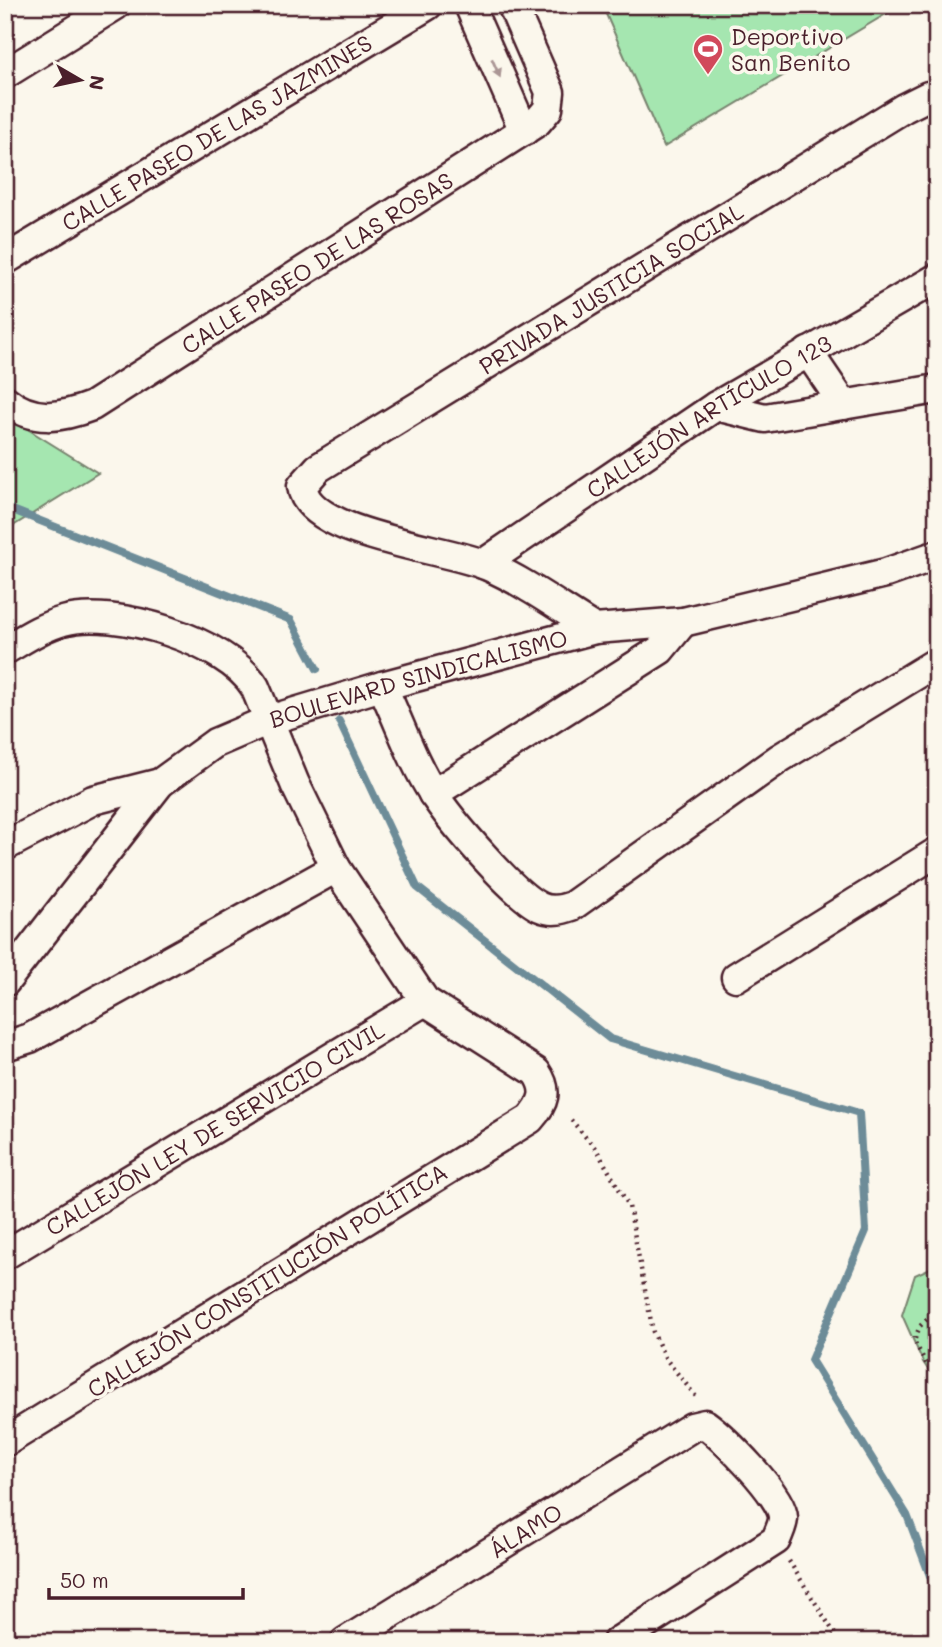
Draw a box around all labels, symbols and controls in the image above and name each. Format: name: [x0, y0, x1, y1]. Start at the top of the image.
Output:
place label: Deportivo San Benito: [731, 21, 850, 77]
street label: CALLE PASEO DE LAS JAZMINES: [57, 29, 377, 237]
sports icon: Deportivo San Benito: [691, 32, 725, 76]
north arrow: [46, 46, 116, 116]
one-way arrow: [490, 58, 502, 78]
street label: CALLE PASEO DE LAS ROSAS: [175, 165, 458, 360]
street label: PRIVADA JUSTICIA SOCIAL: [473, 196, 749, 381]
street label: CALLEJÓN ARTÍCULO 123: [580, 327, 837, 505]
street label: BOULEVARD SINDICALISMO: [266, 622, 571, 734]
street label: CALLEJÓN LEY DE SERVICIO CIVIL: [40, 1014, 389, 1242]
street label: CALLEJÓN CONSTITUCIÓN POLÍTICA: [81, 1156, 453, 1404]
street label: ÁLAMO: [483, 1496, 567, 1564]
scale bar: [49, 1556, 243, 1600]
text: 50 m: [60, 1566, 109, 1593]

